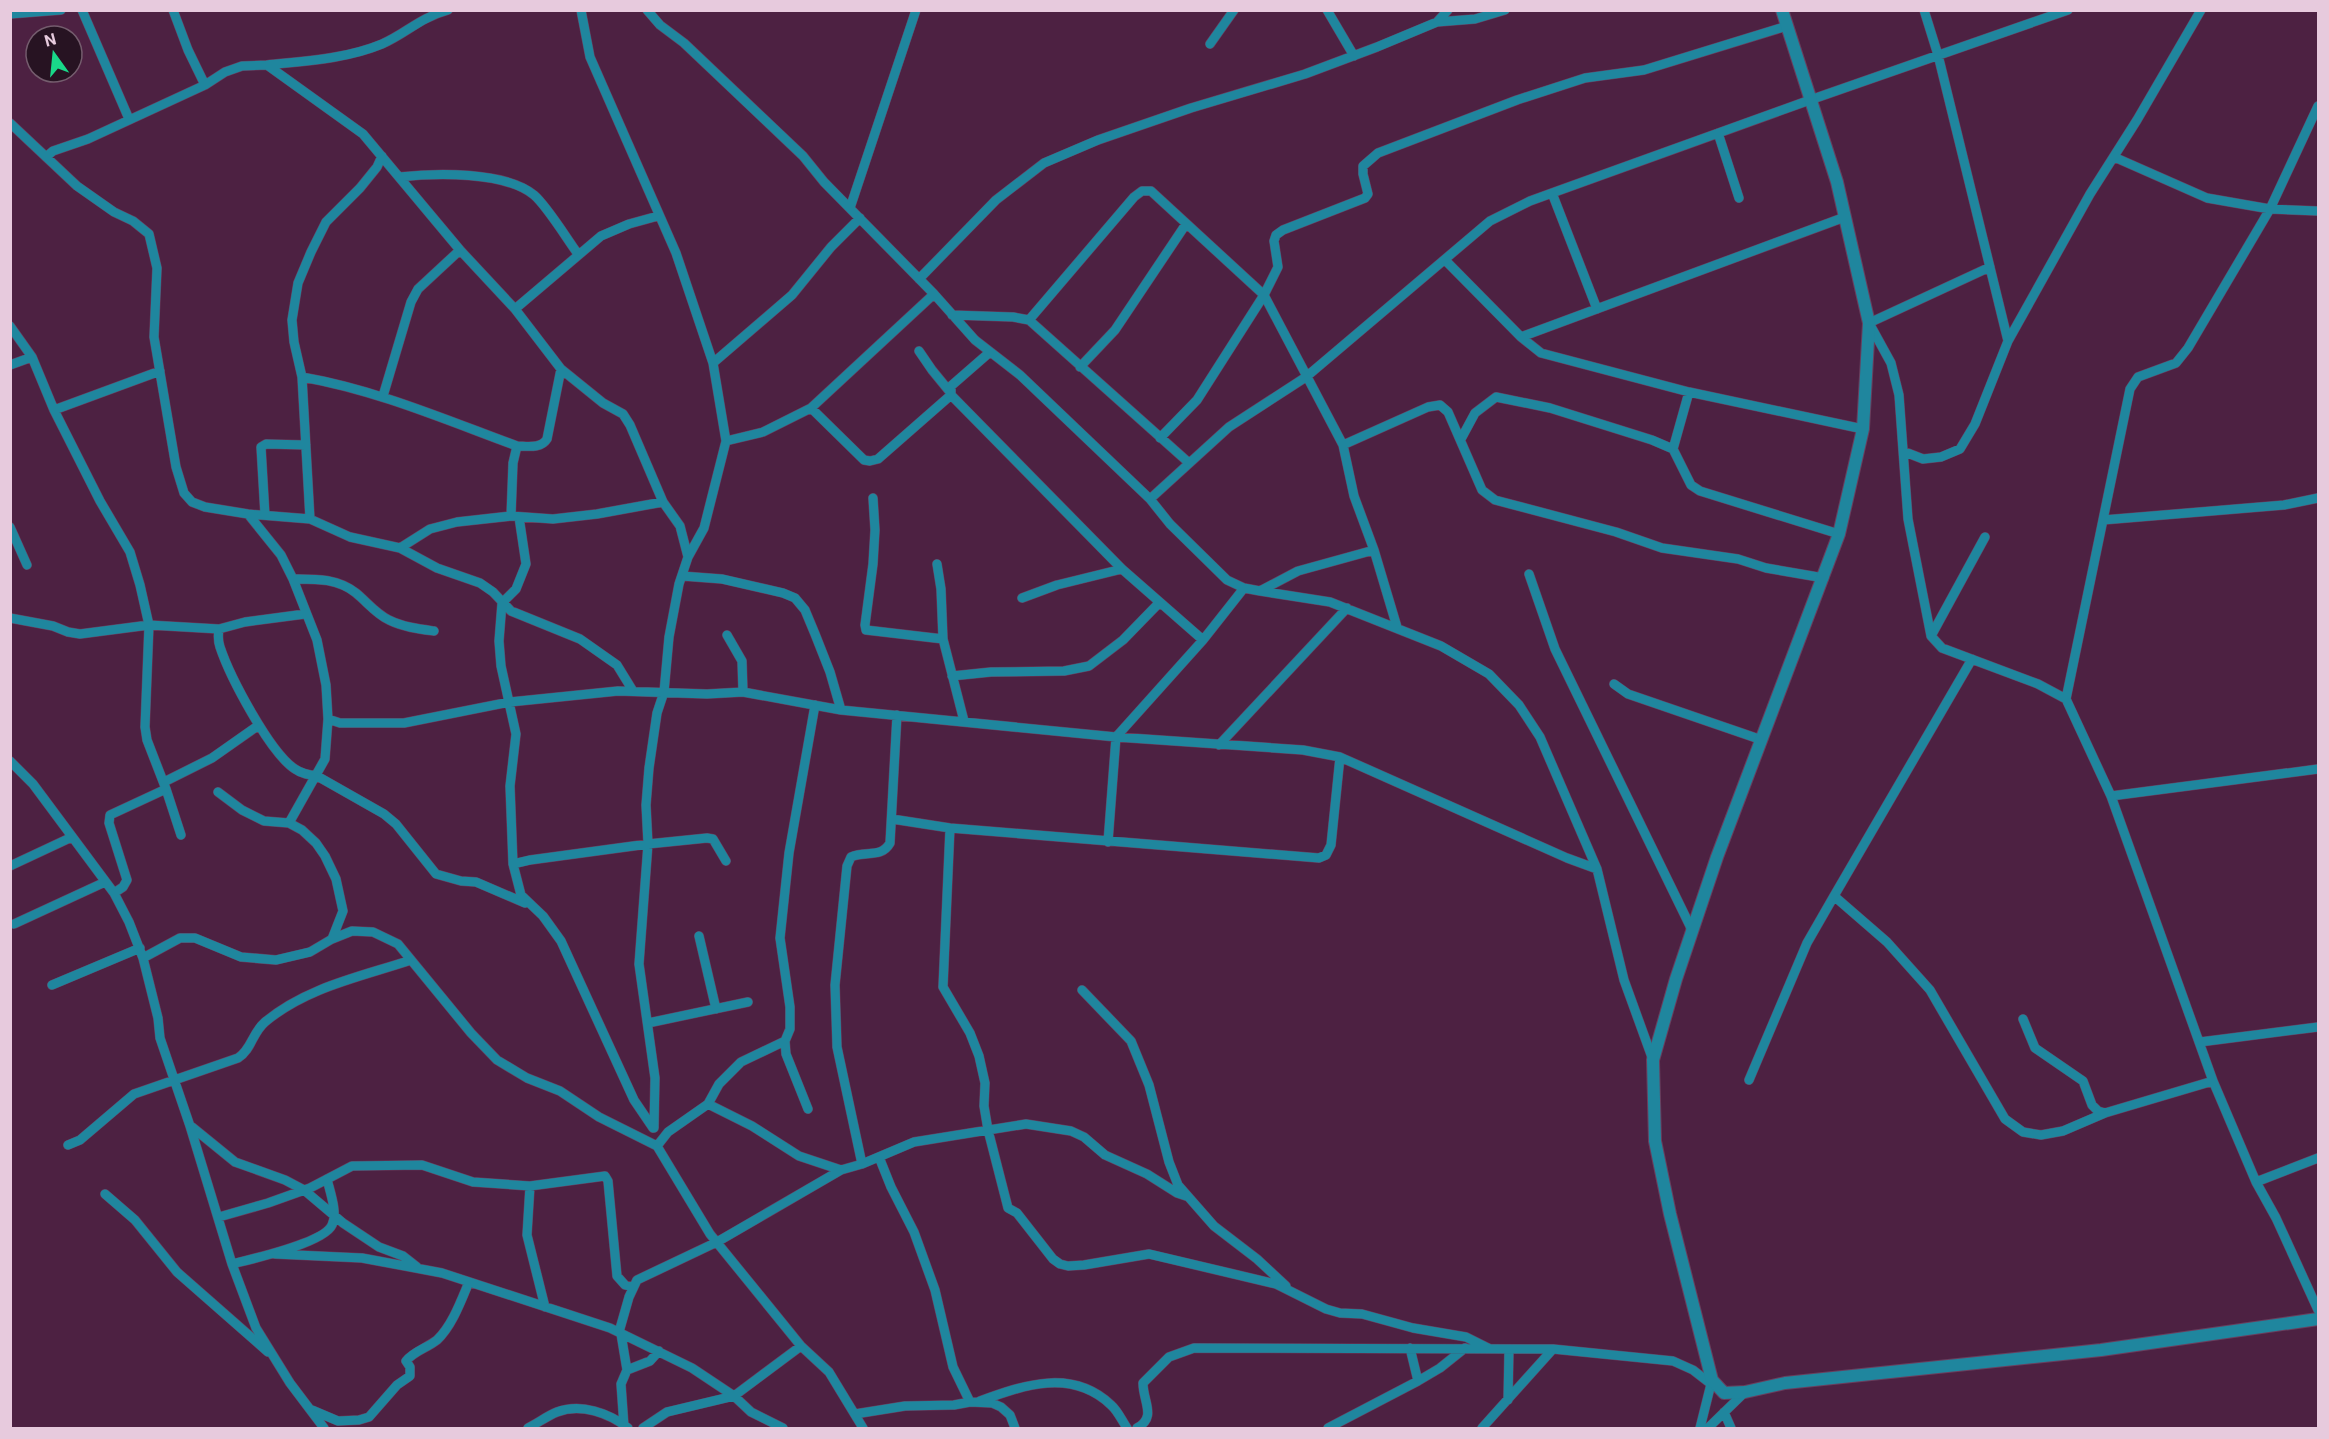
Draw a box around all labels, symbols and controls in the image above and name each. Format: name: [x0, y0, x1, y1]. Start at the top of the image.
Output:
north arrow: [24, 24, 84, 84]
text: N: [42, 29, 58, 51]

